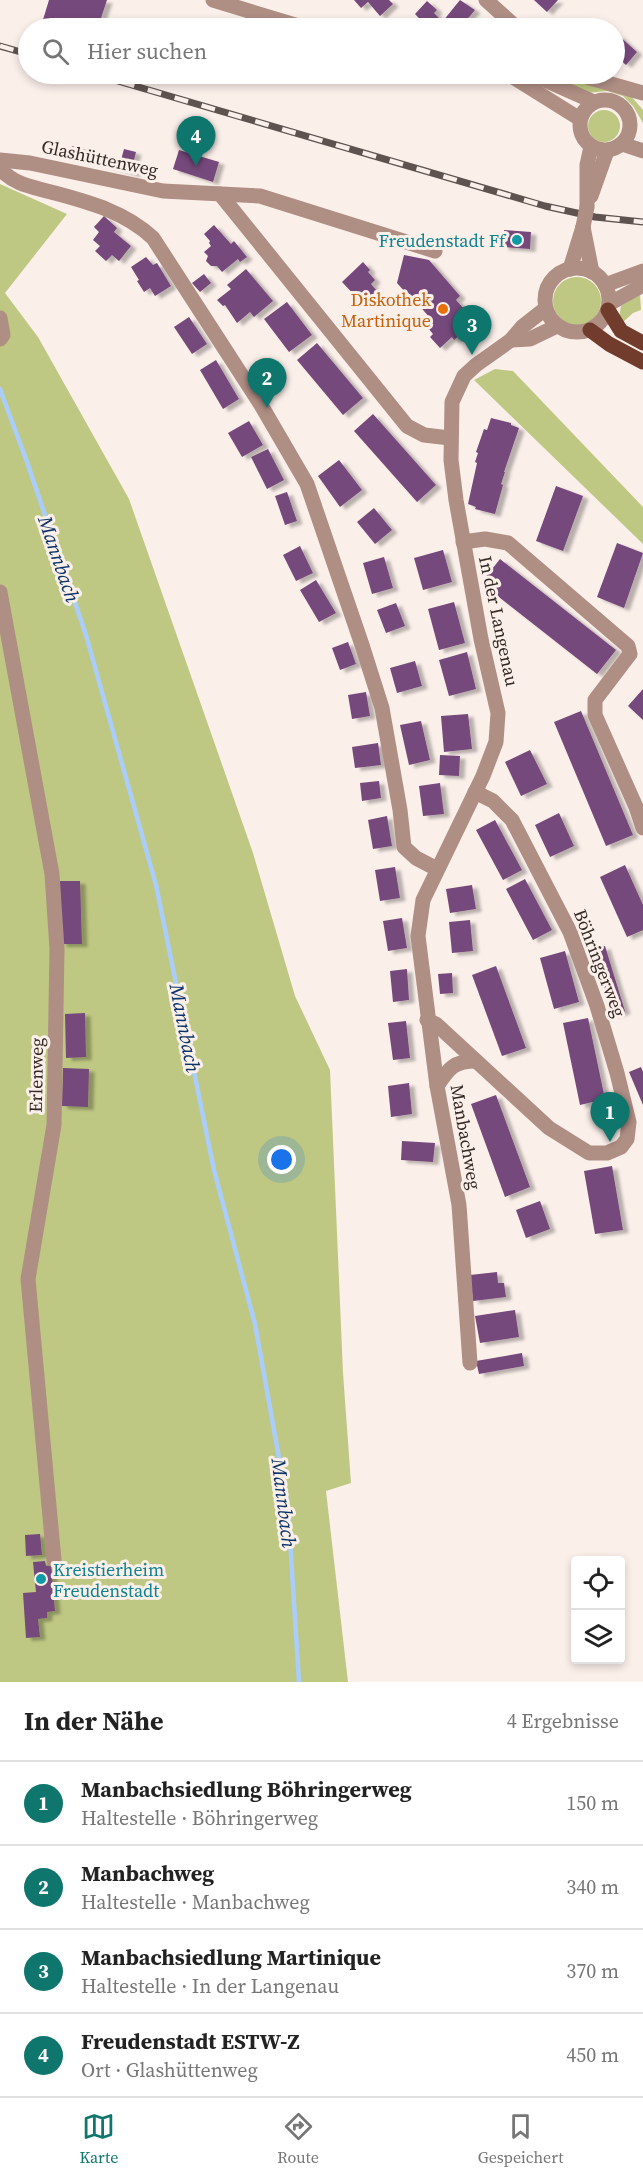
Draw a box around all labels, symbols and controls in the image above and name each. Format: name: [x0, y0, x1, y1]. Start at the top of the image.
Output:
search box: [18, 18, 625, 84]
icon: search: [39, 35, 72, 68]
text: Hier suchen: [87, 36, 207, 66]
pin: 4: [176, 116, 216, 166]
street label: Glashüttenweg: [39, 133, 161, 183]
place label: Freudenstadt Ff: [378, 228, 507, 253]
marker: Freudenstadt Ff: [510, 233, 524, 247]
place label: Diskothek Martinique: [341, 287, 431, 333]
marker: Diskothek Martinique: [436, 302, 450, 316]
pin: 3: [452, 306, 492, 355]
pin: 2: [248, 358, 286, 408]
water label: Mannbach: [31, 511, 87, 606]
street label: In der Langenau: [473, 554, 525, 688]
street label: Böhringerweg: [568, 905, 632, 1021]
water label: Mannbach: [162, 980, 207, 1075]
street label: Erlenweg: [23, 1037, 49, 1113]
street label: Manbachweg: [444, 1083, 488, 1191]
pin: 1: [590, 1092, 630, 1142]
your location: [267, 1145, 296, 1174]
water label: Mannbach: [264, 1456, 303, 1550]
map controls: [571, 1556, 625, 1664]
button: locate: [571, 1556, 625, 1610]
place label: Kreistierheim Freudenstadt: [53, 1557, 164, 1603]
marker: Kreistierheim Freudenstadt: [34, 1572, 48, 1586]
button: layers: [571, 1610, 625, 1664]
text: In der Nähe: [24, 1703, 164, 1739]
text: 4 Ergebnisse: [507, 1707, 619, 1735]
text: Manbachsiedlung Böhringerweg: [81, 1774, 412, 1804]
text: 1: [38, 1789, 49, 1817]
text: 150 m: [566, 1789, 619, 1817]
text: Haltestelle · Böhringerweg: [81, 1804, 318, 1832]
text: Manbachweg: [81, 1858, 214, 1888]
text: 2: [38, 1873, 49, 1901]
text: 340 m: [566, 1873, 619, 1901]
text: Haltestelle · Manbachweg: [81, 1888, 310, 1916]
text: Manbachsiedlung Martinique: [81, 1942, 381, 1972]
text: 3: [38, 1957, 49, 1985]
text: 370 m: [566, 1957, 619, 1985]
text: Haltestelle · In der Langenau: [81, 1972, 339, 2000]
text: Freudenstadt ESTW-Z: [81, 2026, 300, 2056]
text: 4: [38, 2041, 49, 2069]
text: 450 m: [566, 2041, 619, 2069]
text: Ort · Glashüttenweg: [81, 2056, 258, 2084]
tab: Karte: [79, 2110, 118, 2168]
tab: Route: [277, 2110, 319, 2168]
tab: Gespeichert: [478, 2110, 564, 2168]

